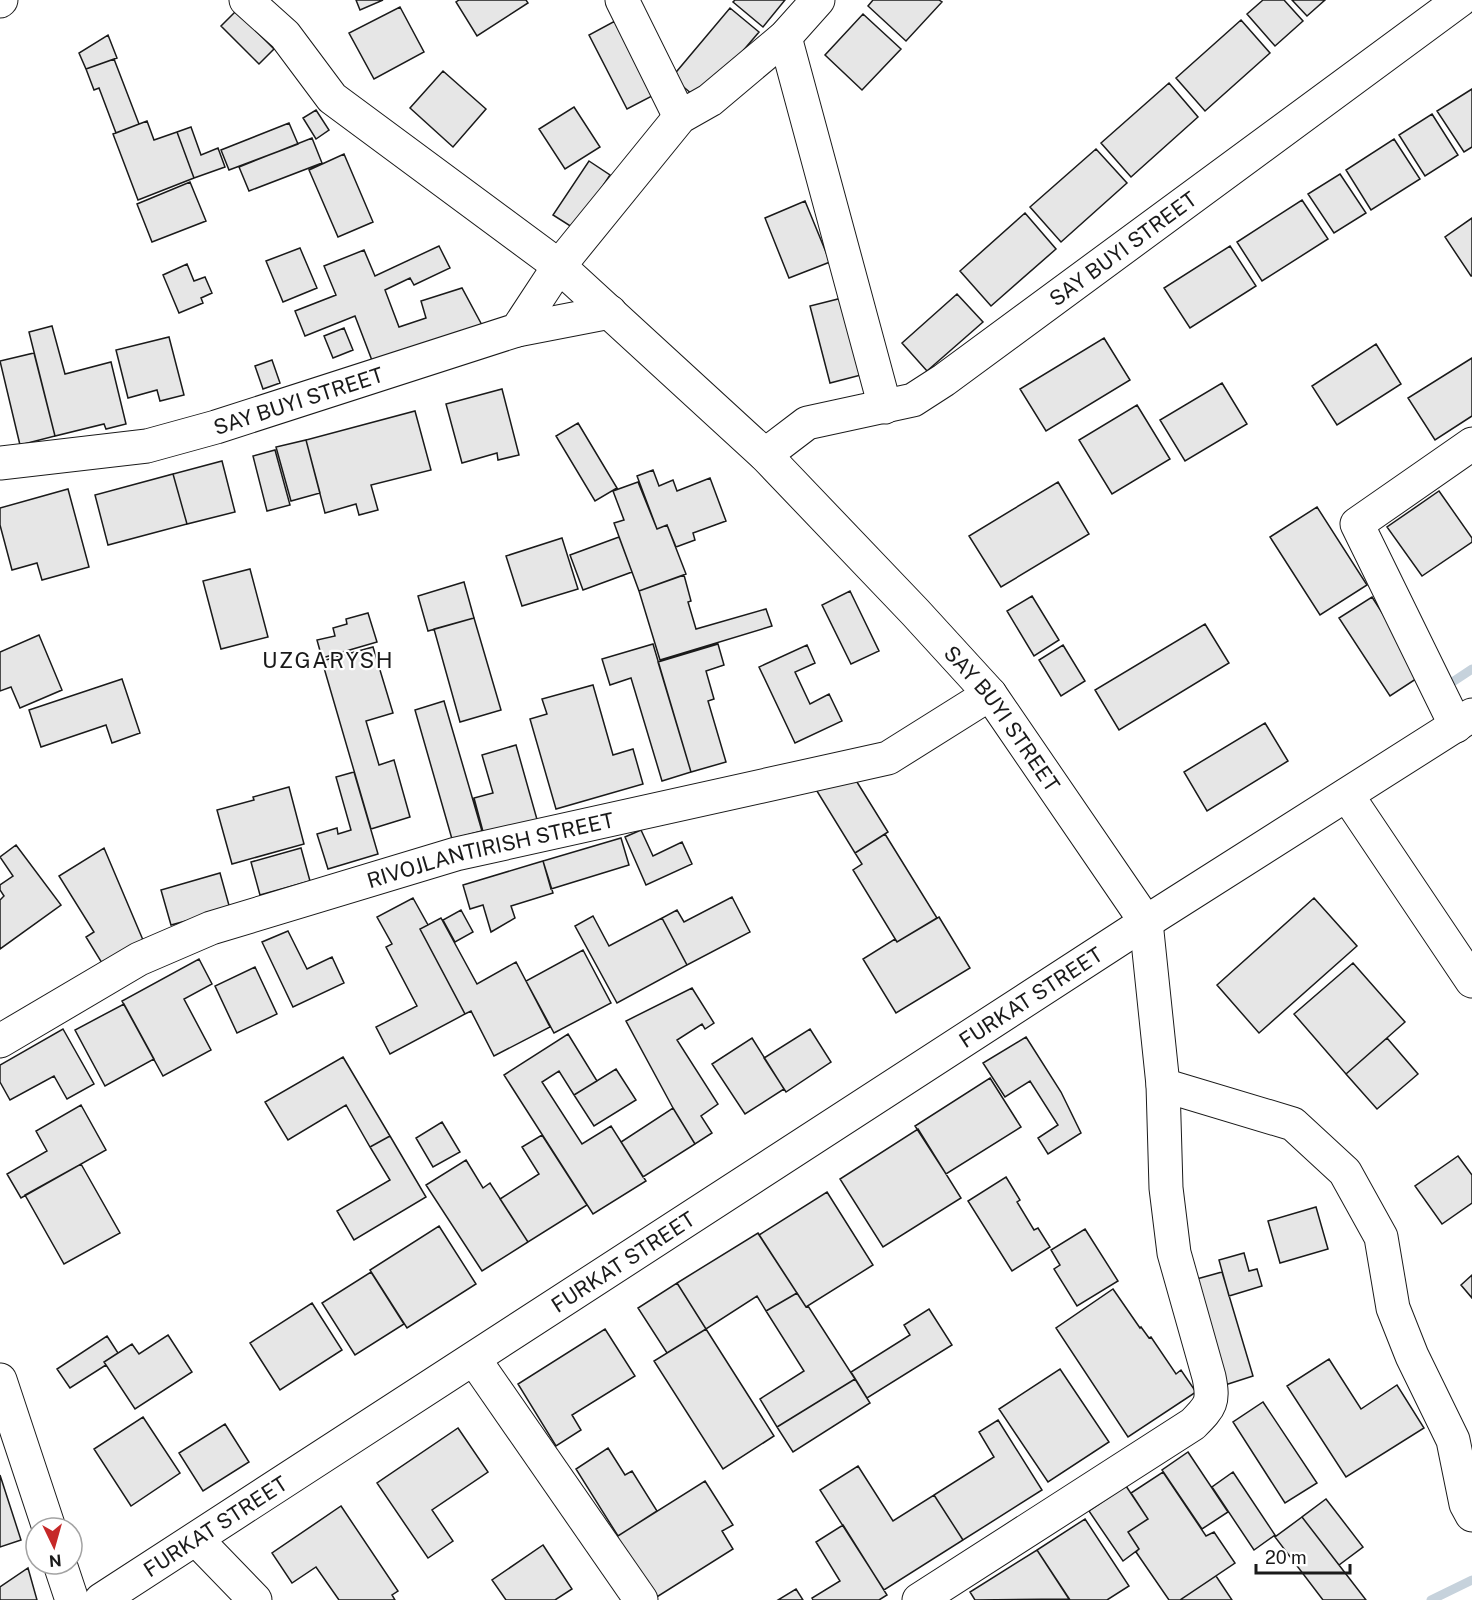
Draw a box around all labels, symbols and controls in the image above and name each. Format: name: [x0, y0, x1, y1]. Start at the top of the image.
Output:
street label: SAY BUYI STREET: [1044, 186, 1201, 311]
street label: SAY BUYI STREET: [210, 361, 386, 439]
street label: SAY BUYI STREET: [939, 640, 1065, 796]
district label: UZGARYSH: [262, 647, 394, 673]
street label: RIVOJLANTIRISH STREET: [364, 807, 616, 893]
street label: FURKAT STREET: [954, 941, 1107, 1053]
street label: FURKAT STREET: [546, 1206, 699, 1317]
street label: FURKAT STREET: [139, 1470, 292, 1582]
north arrow: [24, 1516, 84, 1576]
scale bar: [1256, 1537, 1350, 1575]
text: 20 m: [1265, 1547, 1307, 1568]
text: N: [48, 1550, 62, 1570]

